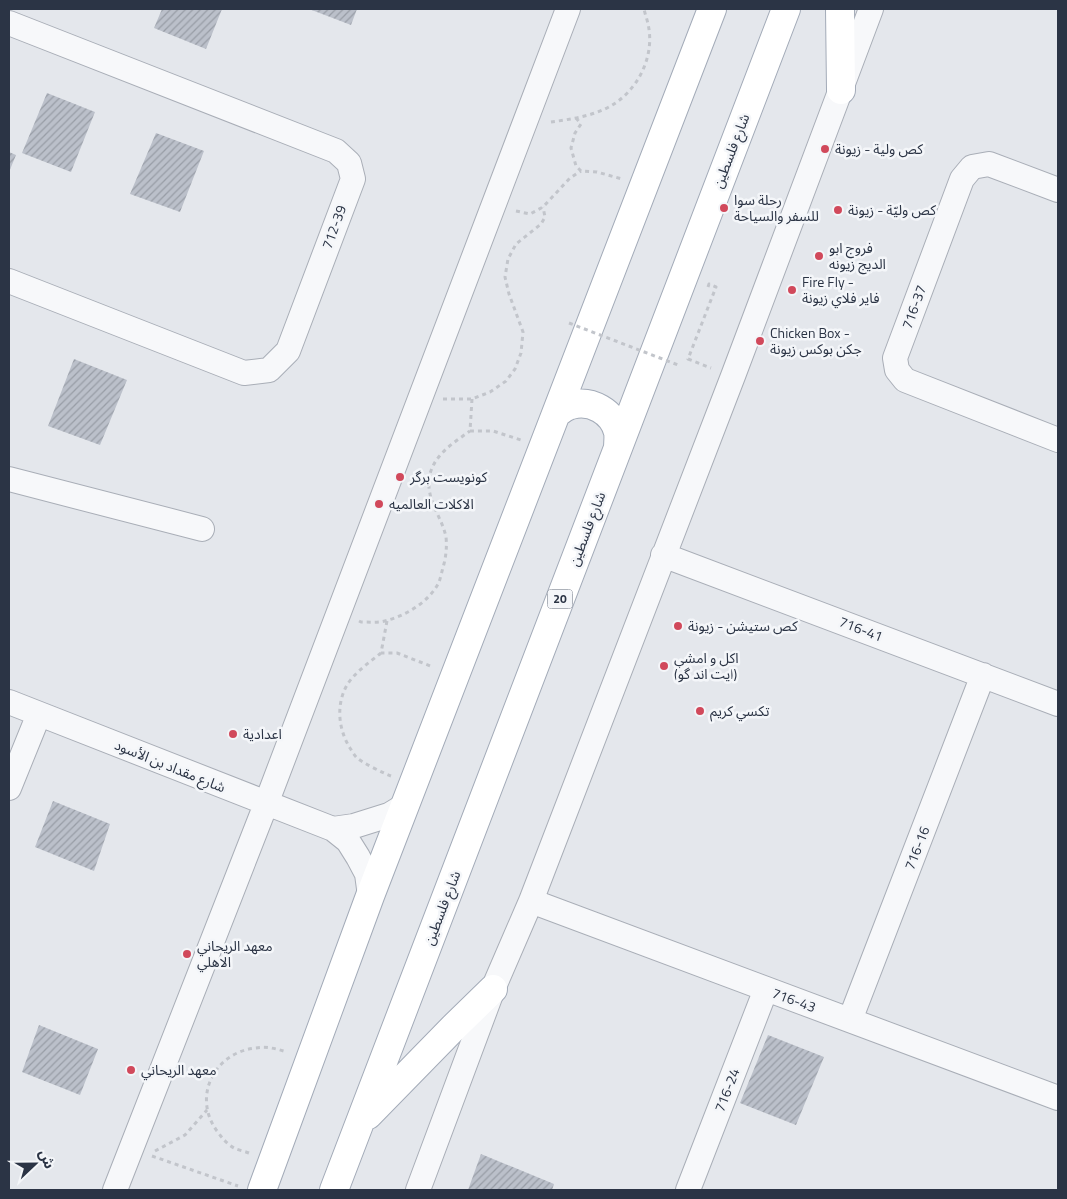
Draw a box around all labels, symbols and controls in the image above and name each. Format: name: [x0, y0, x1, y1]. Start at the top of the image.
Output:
street label: شارع فلسطين: [707, 111, 755, 191]
place label: كص ولية - زيونة: [835, 138, 923, 159]
marker: كص ولية - زيونة: [819, 143, 831, 155]
place label: رحلة سوا للسفر والسياحة: [734, 189, 819, 226]
place label: كص وليّة - زيونة: [848, 199, 936, 220]
street label: 712-39: [316, 202, 351, 252]
marker: رحلة سوا للسفر والسياحة: [718, 202, 730, 214]
marker: كص وليّة - زيونة: [832, 204, 844, 216]
place label: فروج ابو الديج زيونه: [829, 237, 886, 275]
marker: فروج ابو الديج زيونه: [813, 250, 825, 262]
place label: Fire Fly - فاير فلاي زيونة: [802, 271, 880, 309]
street label: 716-37: [896, 282, 931, 332]
marker: Fire Fly - فاير فلاي زيونة: [786, 284, 798, 296]
place label: Chicken Box - جكن بوكس زيونة: [770, 322, 862, 359]
marker: Chicken Box - جكن بوكس زيونة: [754, 335, 766, 347]
place label: كونويست برگر: [409, 466, 488, 487]
marker: كونويست برگر: [394, 471, 406, 483]
street label: شارع فلسطين: [563, 489, 611, 569]
place label: الاكلات العالميه: [389, 493, 474, 514]
marker: الاكلات العالميه: [373, 498, 385, 510]
road number: 20: [548, 590, 572, 608]
street label: 716-41: [836, 611, 886, 646]
place label: كص ستيشن - زيونة: [688, 615, 798, 636]
marker: كص ستيشن - زيونة: [672, 620, 684, 632]
place label: اكل و امشي (ايت اند گو): [674, 647, 739, 684]
marker: اكل و امشي (ايت اند گو): [658, 660, 670, 672]
place label: تكسي كريم: [710, 700, 770, 722]
marker: تكسي كريم: [694, 705, 706, 717]
place label: اعدادية: [243, 723, 282, 744]
marker: اعدادية: [227, 728, 239, 740]
street label: شارع مقداد بن الأسود: [111, 734, 229, 798]
street label: 716-16: [899, 823, 935, 873]
street label: شارع فلسطين: [418, 868, 466, 948]
place label: معهد الريحاني الاهلي: [197, 935, 273, 973]
marker: معهد الريحاني الاهلي: [181, 948, 193, 960]
street label: 716-43: [769, 982, 819, 1017]
place label: معهد الريحاني: [141, 1059, 217, 1081]
marker: معهد الريحاني: [125, 1064, 137, 1076]
street label: 716-24: [709, 1065, 745, 1115]
north arrow: [10, 1139, 60, 1189]
text: ش: [34, 1146, 61, 1172]

